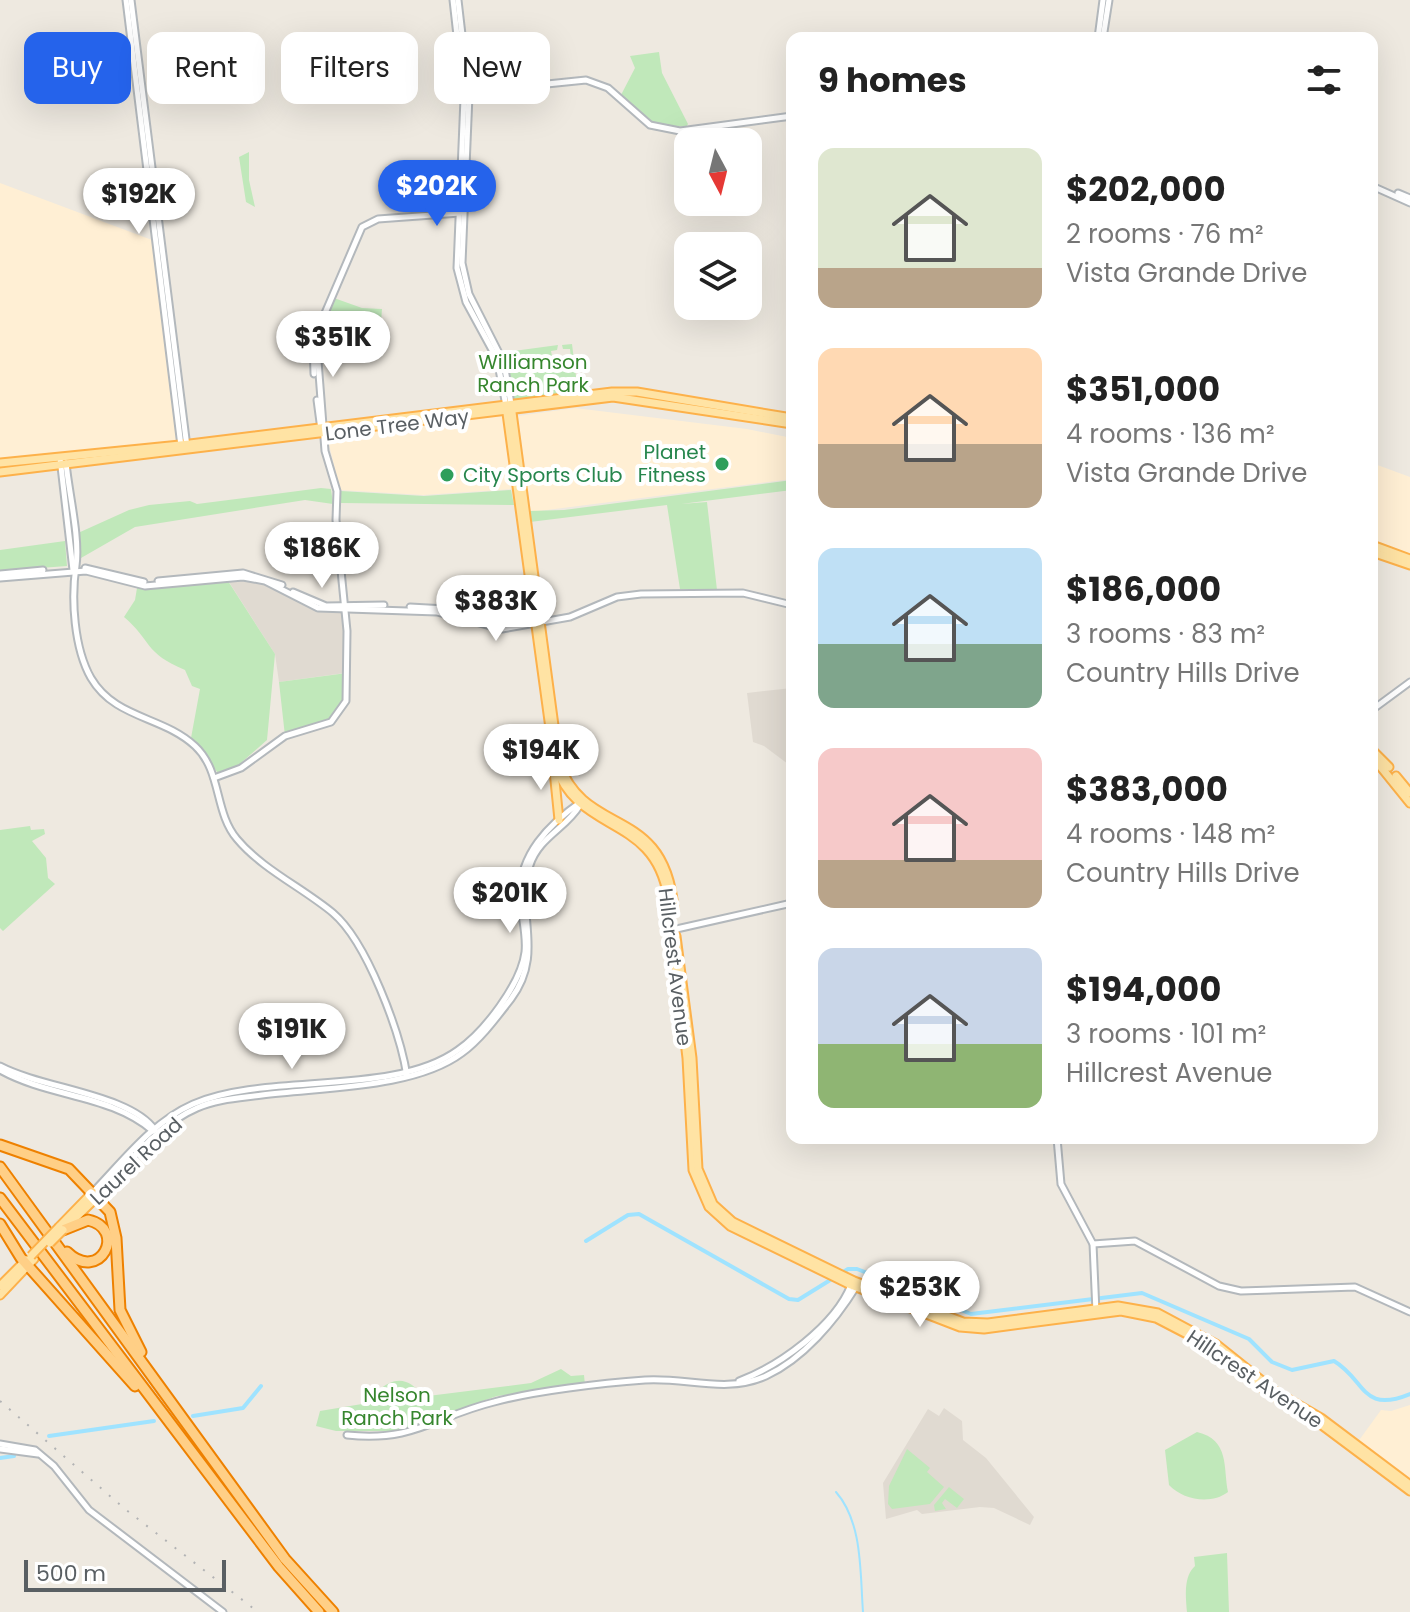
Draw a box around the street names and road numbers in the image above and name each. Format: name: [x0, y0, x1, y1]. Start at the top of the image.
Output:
street label: Lone Tree Way: [323, 402, 471, 448]
street label: Hillcrest Avenue: [651, 887, 699, 1047]
street label: Laurel Road: [84, 1111, 188, 1211]
street label: Hillcrest Avenue: [1181, 1323, 1329, 1435]

